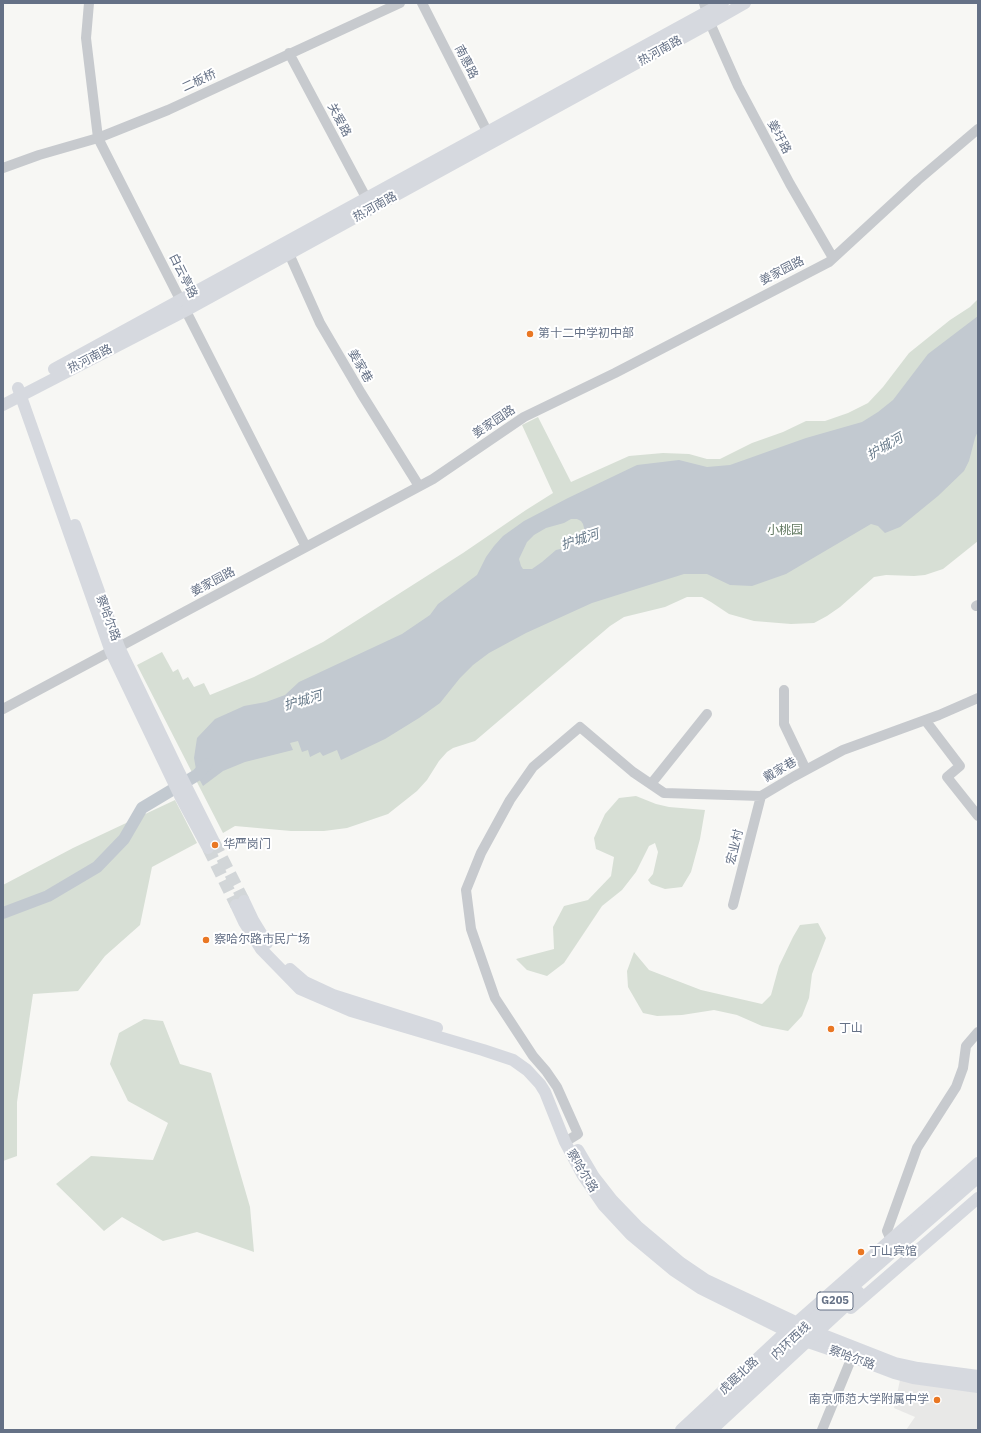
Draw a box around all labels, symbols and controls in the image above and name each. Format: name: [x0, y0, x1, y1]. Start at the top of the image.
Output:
street label: 热河南路: [636, 33, 684, 69]
street label: 南惠路: [451, 43, 481, 81]
street label: 二板桥: [180, 67, 218, 95]
street label: 关爱路: [324, 101, 354, 139]
street label: 姜圩路: [764, 118, 794, 156]
street label: 热河南路: [351, 189, 399, 225]
street label: 白云亭路: [166, 251, 200, 301]
street label: 姜家园路: [757, 254, 807, 288]
place label: 第十二中学初中部: [538, 327, 634, 341]
marker: 第十二中学初中部: [525, 329, 535, 339]
street label: 热河南路: [65, 342, 115, 376]
street label: 姜家巷: [345, 347, 375, 385]
street label: 姜家园路: [470, 403, 518, 441]
water label: 护城河: [864, 430, 906, 464]
park label: 小桃园: [767, 524, 803, 538]
water label: 护城河: [559, 527, 601, 553]
street label: 姜家园路: [188, 564, 238, 600]
street label: 察哈尔路: [93, 593, 123, 643]
water label: 护城河: [282, 688, 324, 714]
street label: 戴家巷: [761, 755, 799, 785]
street label: 宏业村: [724, 828, 746, 866]
place label: 华严岗门: [223, 838, 271, 852]
marker: 华严岗门: [210, 840, 220, 850]
place label: 察哈尔路市民广场: [214, 933, 310, 947]
marker: 察哈尔路市民广场: [201, 935, 211, 945]
place label: 丁山: [839, 1022, 863, 1036]
marker: 丁山: [826, 1024, 836, 1034]
street label: 察哈尔路: [563, 1147, 601, 1195]
place label: 丁山宾馆: [869, 1245, 917, 1259]
marker: 丁山宾馆: [856, 1247, 866, 1257]
road number: G205: [817, 1292, 853, 1310]
street label: 内环西线: [769, 1319, 813, 1363]
street label: 察哈尔路: [827, 1343, 877, 1373]
street label: 虎踞北路: [717, 1354, 761, 1398]
place label: 南京师范大学附属中学: [809, 1393, 929, 1407]
marker: 南京师范大学附属中学: [932, 1395, 942, 1405]

